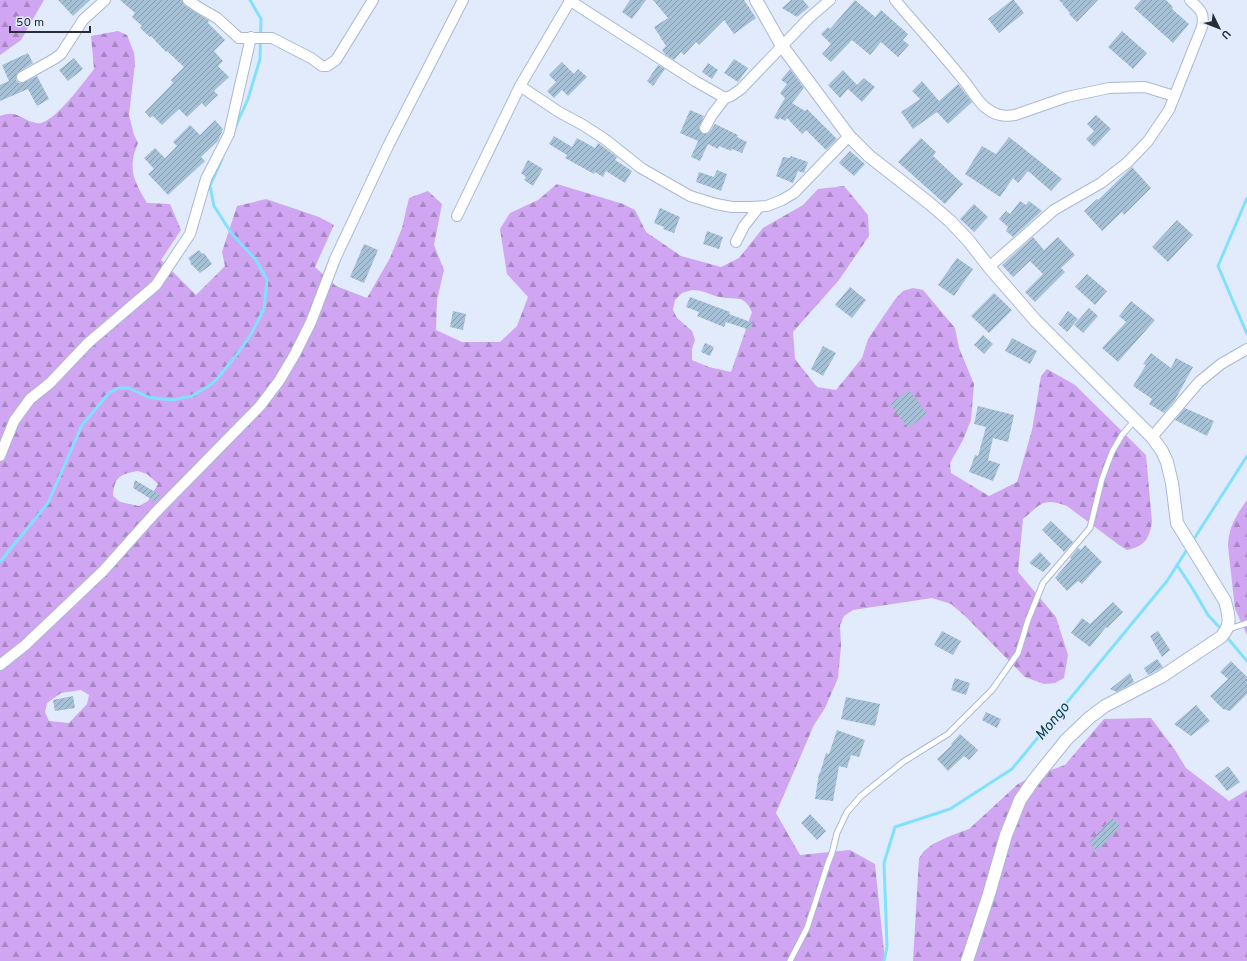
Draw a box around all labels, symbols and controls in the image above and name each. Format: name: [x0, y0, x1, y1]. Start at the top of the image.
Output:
scale bar: [10, 8, 90, 34]
north arrow: [1199, 8, 1239, 48]
text: 50 m: [16, 15, 44, 31]
text: U: [1218, 26, 1233, 42]
water label: Mongo: [1032, 699, 1075, 745]

